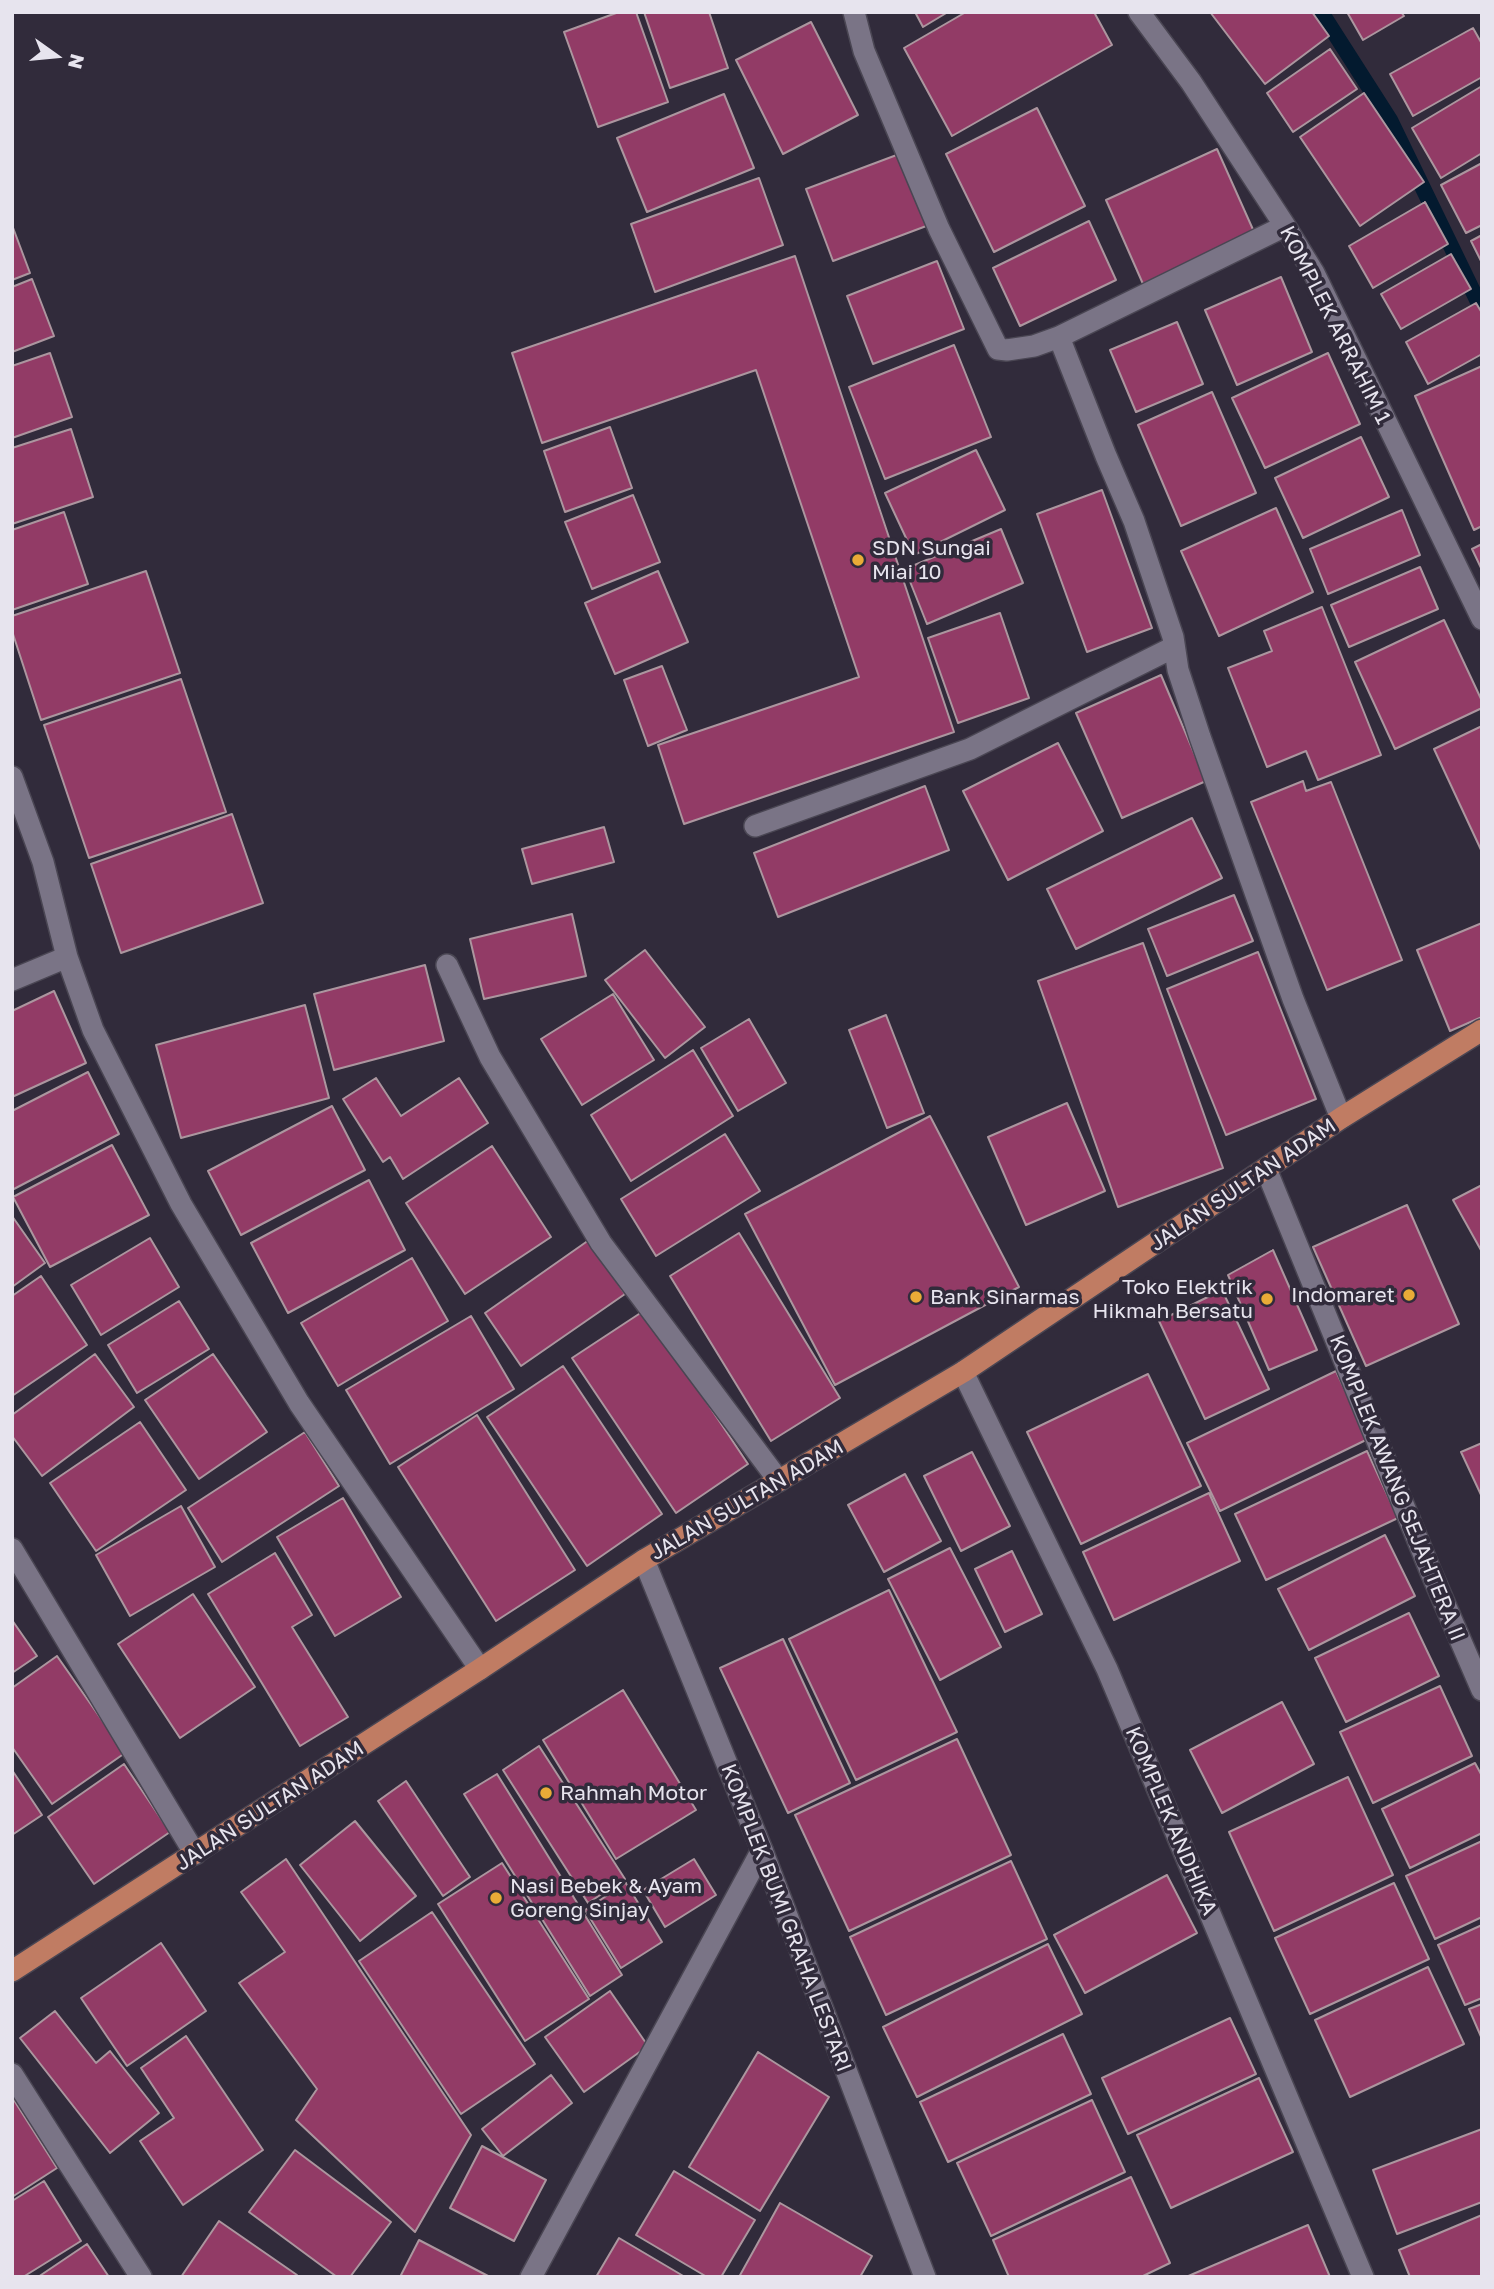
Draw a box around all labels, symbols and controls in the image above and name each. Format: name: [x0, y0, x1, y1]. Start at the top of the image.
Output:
north arrow: [21, 21, 91, 91]
text: N: [64, 52, 90, 72]
street label: KOMPLEK ARRAHIM 1: [1274, 222, 1396, 428]
place label: SDN Sungai Miai 10: [872, 535, 991, 585]
marker: SDN Sungai Miai 10: [850, 552, 866, 568]
street label: JALAN SULTAN ADAM: [1145, 1113, 1341, 1257]
place label: Toko Elektrik Hikmah Bersatu: [1093, 1274, 1253, 1324]
place label: Indomaret: [1291, 1282, 1395, 1308]
place label: Bank Sinarmas: [930, 1284, 1080, 1310]
marker: Indomaret: [1401, 1287, 1417, 1303]
marker: Bank Sinarmas: [908, 1289, 924, 1305]
marker: Toko Elektrik Hikmah Bersatu: [1259, 1291, 1275, 1307]
street label: KOMPLEK AWANG SEJAHTERA II: [1324, 1331, 1470, 1645]
street label: JALAN SULTAN ADAM: [646, 1434, 848, 1566]
street label: KOMPLEK ANDHIKA: [1120, 1723, 1222, 1919]
street label: JALAN SULTAN ADAM: [171, 1736, 369, 1876]
street label: KOMPLEK BUMI GRAHA LESTARI: [715, 1760, 857, 2076]
place label: Rahmah Motor: [560, 1780, 707, 1806]
marker: Rahmah Motor: [538, 1785, 554, 1801]
place label: Nasi Bebek & Ayam Goreng Sinjay: [510, 1873, 702, 1923]
marker: Nasi Bebek & Ayam Goreng Sinjay: [488, 1890, 504, 1906]

